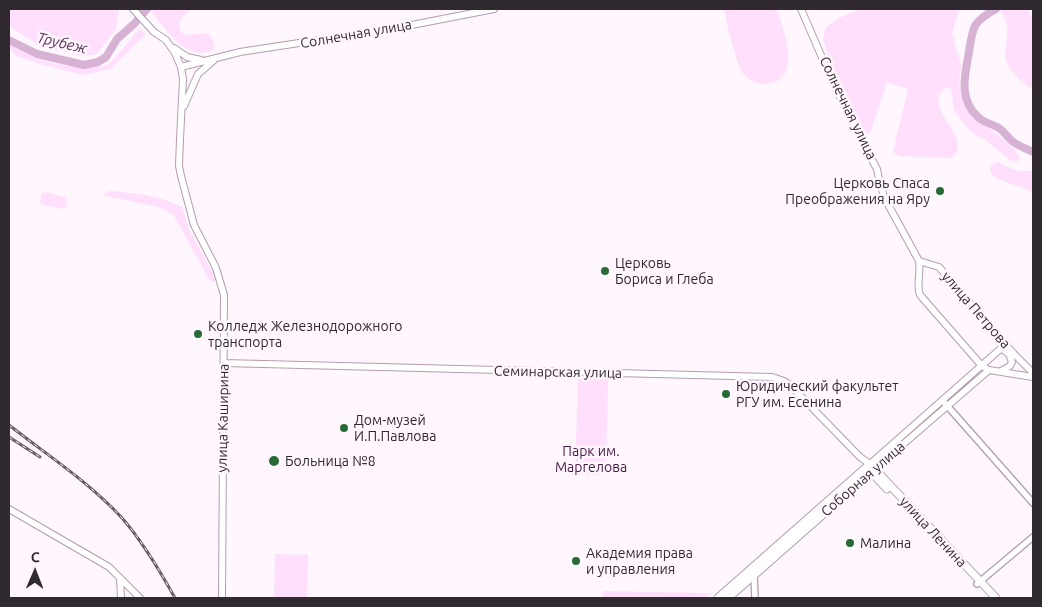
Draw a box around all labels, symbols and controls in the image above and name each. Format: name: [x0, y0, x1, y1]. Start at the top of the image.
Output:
street label: Солнечная улица: [299, 16, 413, 52]
water label: Трубеж: [35, 29, 89, 57]
street label: Солнечная улица: [816, 54, 880, 162]
place label: Церковь Спаса Преображения на Яру: [785, 175, 930, 208]
marker: Церковь Спаса Преображения на Яру: [934, 185, 946, 197]
place label: Церковь Бориса и Глеба: [615, 255, 714, 288]
marker: Церковь Бориса и Глеба: [599, 265, 611, 277]
street label: улица Петрова: [938, 268, 1014, 352]
place label: Колледж Железнодорожного транспорта: [208, 318, 403, 351]
marker: Колледж Железнодорожного транспорта: [192, 328, 204, 340]
street label: Семинарская улица: [494, 362, 622, 382]
street label: улица Каширина: [214, 363, 232, 473]
place label: Юридический факультет РГУ им. Есенина: [736, 378, 898, 411]
marker: Юридический факультет РГУ им. Есенина: [720, 388, 732, 400]
place label: Дом-музей И.П.Павлова: [354, 412, 436, 444]
marker: Дом-музей И.П.Павлова: [338, 422, 350, 434]
street label: Соборная улица: [818, 438, 908, 520]
park label: Парк им. Маргелова: [555, 443, 627, 476]
place label: Больница №8: [285, 453, 376, 469]
marker: Больница №8: [267, 454, 281, 468]
street label: улица Ленина: [896, 493, 970, 571]
place label: Малина: [860, 535, 911, 551]
marker: Малина: [844, 537, 856, 549]
place label: Академия права и управления: [586, 545, 693, 578]
north arrow: [10, 547, 60, 597]
text: С: [31, 549, 40, 565]
marker: Академия права и управления: [570, 555, 582, 567]

